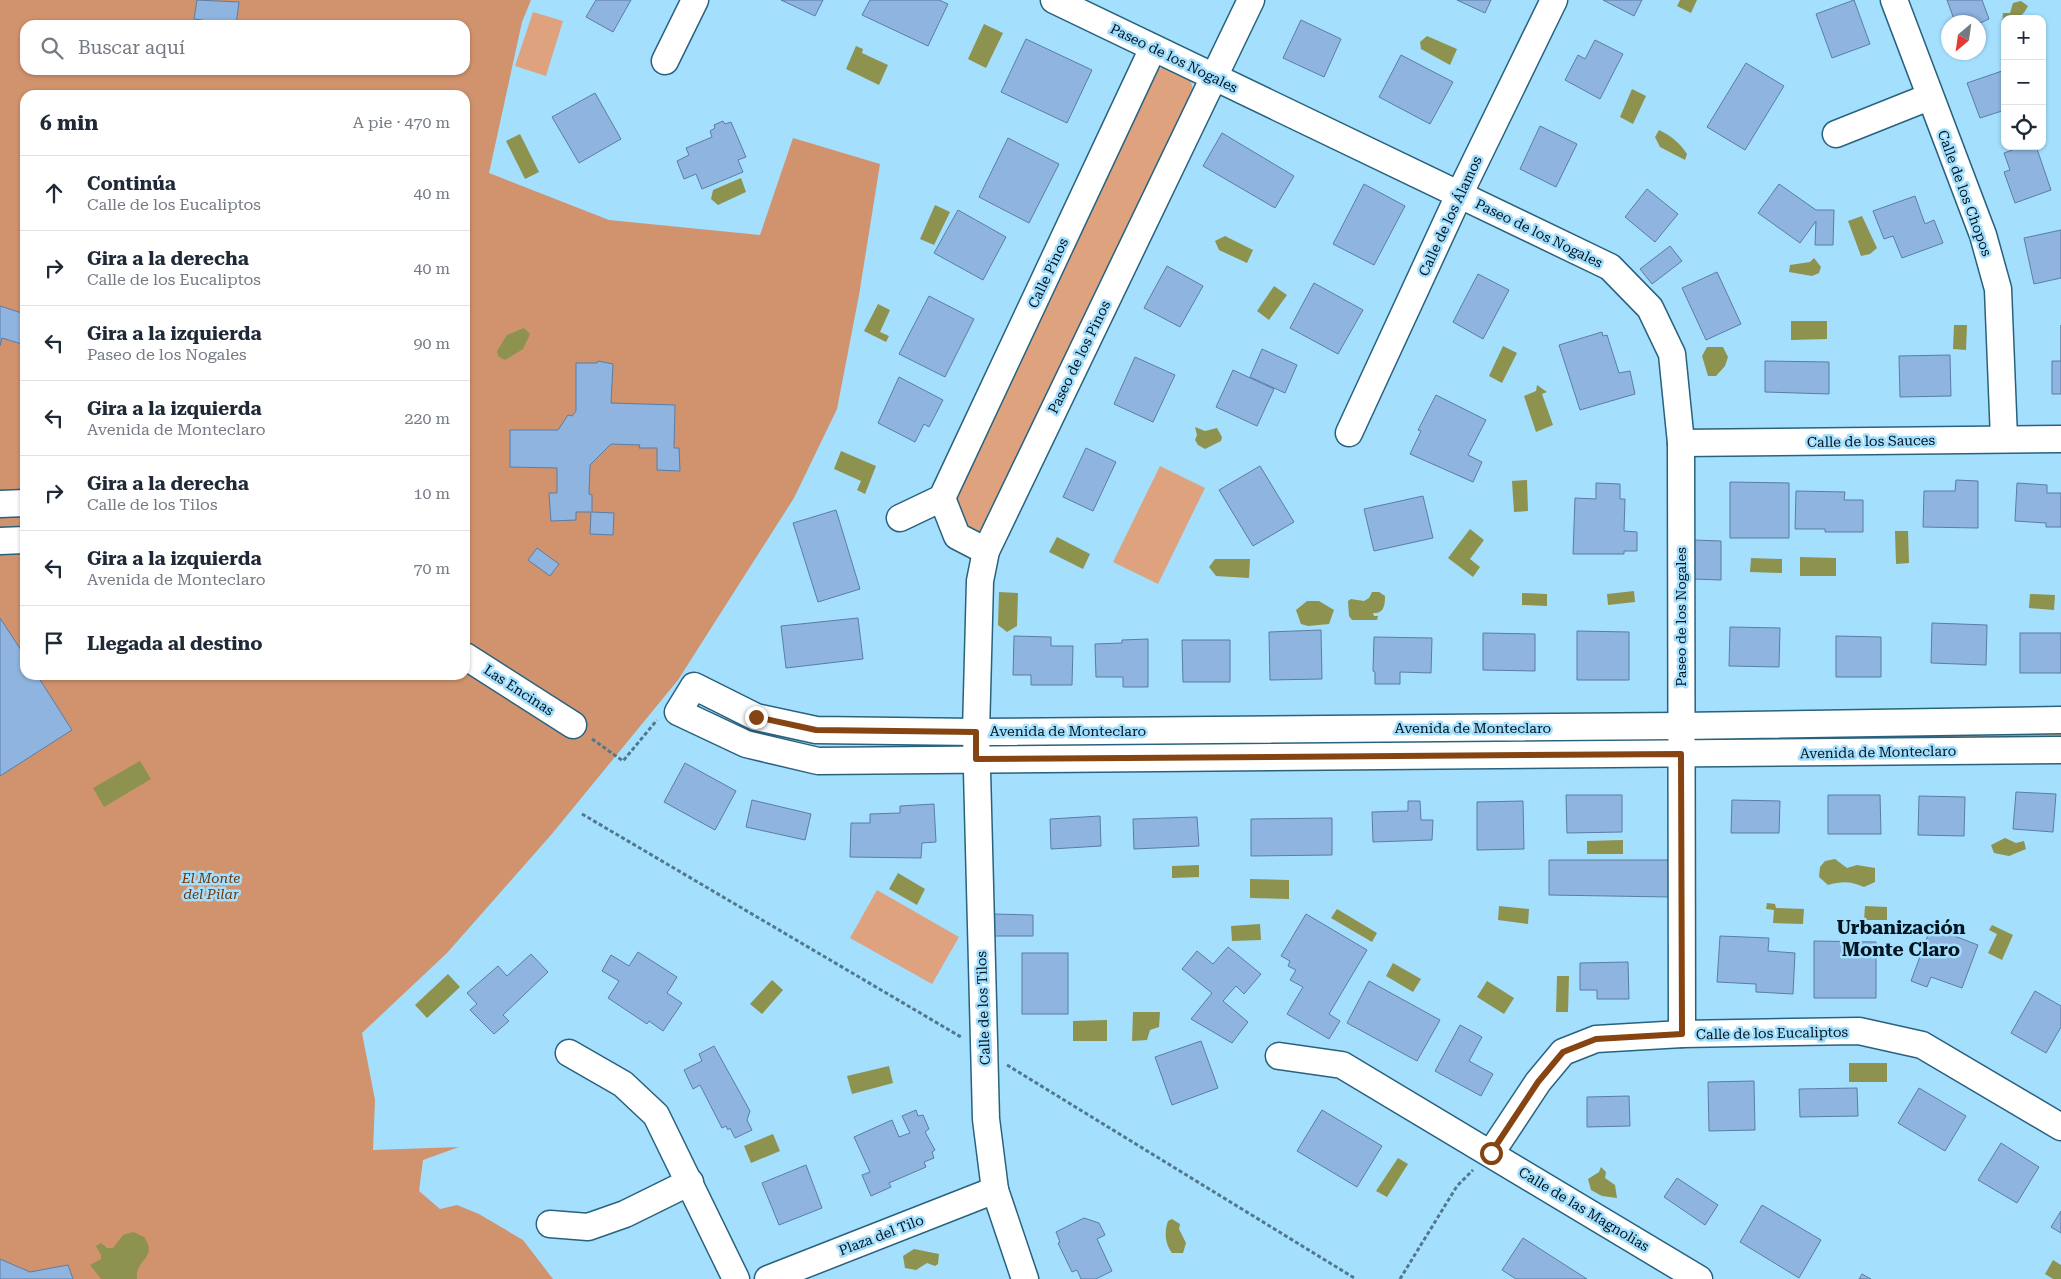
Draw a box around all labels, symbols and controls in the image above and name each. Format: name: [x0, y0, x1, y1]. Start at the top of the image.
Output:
north arrow: [1941, 15, 1986, 60]
map controls: [2001, 15, 2046, 150]
button: +: [2001, 15, 2046, 60]
search box: [20, 20, 470, 75]
street label: Paseo de los Nogales: [1108, 20, 1241, 96]
icon: search: [38, 34, 66, 62]
text: Buscar aquí: [78, 36, 185, 59]
button: −: [2001, 60, 2046, 105]
button: locate: [2001, 105, 2046, 150]
text: 6 min: [40, 111, 98, 135]
text: A pie · 470 m: [353, 113, 450, 132]
street label: Calle de los Chopos: [1935, 128, 1995, 259]
street label: Calle de los Álamos: [1415, 153, 1485, 279]
text: Continúa: [87, 172, 176, 195]
icon: ahead: [40, 179, 68, 207]
text: 40 m: [413, 184, 450, 203]
text: Calle de los Eucaliptos: [87, 195, 261, 214]
street label: Paseo de los Nogales: [1473, 195, 1606, 271]
street label: Calle Pinos: [1025, 235, 1071, 311]
text: Gira a la derecha: [87, 247, 249, 270]
icon: right: [40, 254, 68, 282]
text: 40 m: [413, 259, 450, 278]
text: Calle de los Eucaliptos: [87, 270, 261, 289]
street label: Paseo de los Pinos: [1045, 298, 1113, 416]
text: Gira a la izquierda: [87, 322, 262, 345]
icon: left: [40, 329, 68, 357]
text: 90 m: [413, 334, 450, 353]
text: Paseo de los Nogales: [87, 345, 247, 364]
text: Gira a la izquierda: [87, 397, 262, 420]
icon: left: [40, 404, 68, 432]
text: 220 m: [404, 409, 450, 428]
text: Avenida de Monteclaro: [87, 420, 266, 439]
street label: Calle de los Sauces: [1807, 432, 1935, 450]
text: Gira a la derecha: [87, 472, 249, 495]
icon: right: [40, 479, 68, 507]
text: 10 m: [413, 484, 450, 503]
text: Calle de los Tilos: [87, 495, 218, 514]
text: Gira a la izquierda: [87, 547, 262, 570]
street label: Paseo de los Nogales: [1673, 547, 1689, 687]
icon: left: [40, 554, 68, 582]
text: 70 m: [413, 559, 450, 578]
text: Avenida de Monteclaro: [87, 570, 266, 589]
icon: arrive: [40, 629, 68, 657]
text: Llegada al destino: [87, 632, 263, 655]
street label: Las Encinas: [481, 661, 557, 719]
route end: [745, 706, 768, 729]
street label: Avenida de Monteclaro: [1395, 720, 1551, 736]
street label: Avenida de Monteclaro: [990, 723, 1146, 739]
street label: Avenida de Monteclaro: [1800, 743, 1956, 761]
park label: El Monte del Pilar: [181, 870, 240, 902]
district label: Urbanización Monte Claro: [1837, 916, 1966, 961]
street label: Calle de los Tilos: [973, 950, 993, 1065]
street label: Calle de los Eucaliptos: [1696, 1024, 1849, 1042]
route start: [1480, 1142, 1503, 1165]
street label: Calle de las Magnolias: [1516, 1164, 1652, 1254]
street label: Plaza del Tilo: [836, 1211, 926, 1259]

